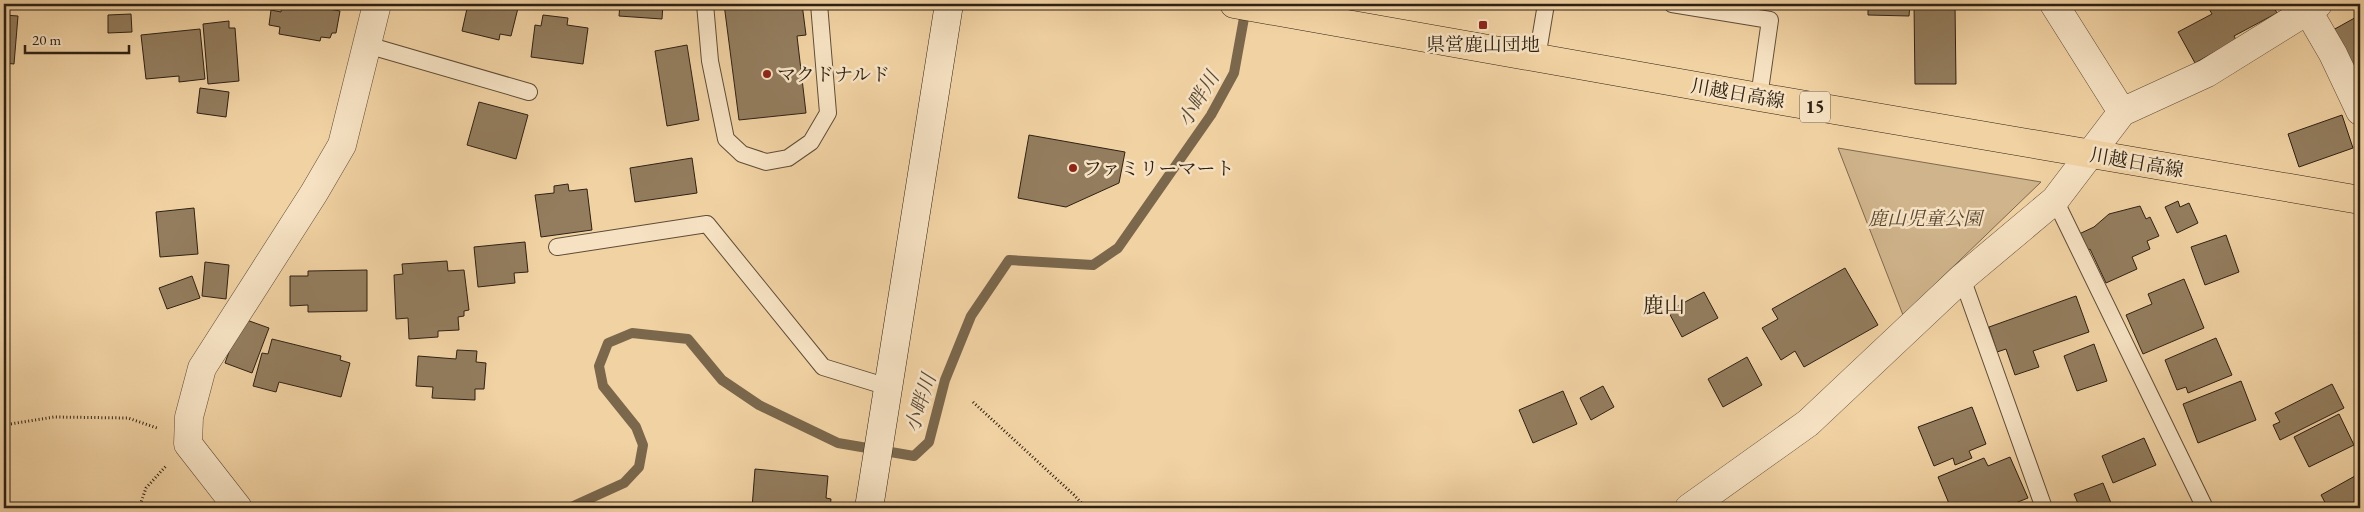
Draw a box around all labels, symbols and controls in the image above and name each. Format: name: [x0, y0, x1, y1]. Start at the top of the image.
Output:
marker: 県営鹿山団地: [1477, 19, 1489, 31]
scale bar: [25, 22, 129, 54]
text: 20 m: [32, 30, 61, 49]
place label: 県営鹿山団地: [1426, 32, 1540, 57]
place label: マクドナルド: [777, 62, 890, 87]
water label: 小畔川: [1171, 65, 1226, 131]
marker: マクドナルド: [761, 68, 773, 80]
street label: 川越日高線: [1689, 73, 1787, 114]
road number: 15: [1800, 91, 1830, 122]
street label: 川越日高線: [2088, 142, 2186, 183]
place label: ファミリーマート: [1083, 156, 1235, 181]
marker: ファミリーマート: [1067, 162, 1079, 174]
park label: 鹿山児童公園: [1868, 206, 1985, 231]
district label: 鹿山: [1643, 291, 1685, 318]
water label: 小畔川: [898, 369, 942, 436]

